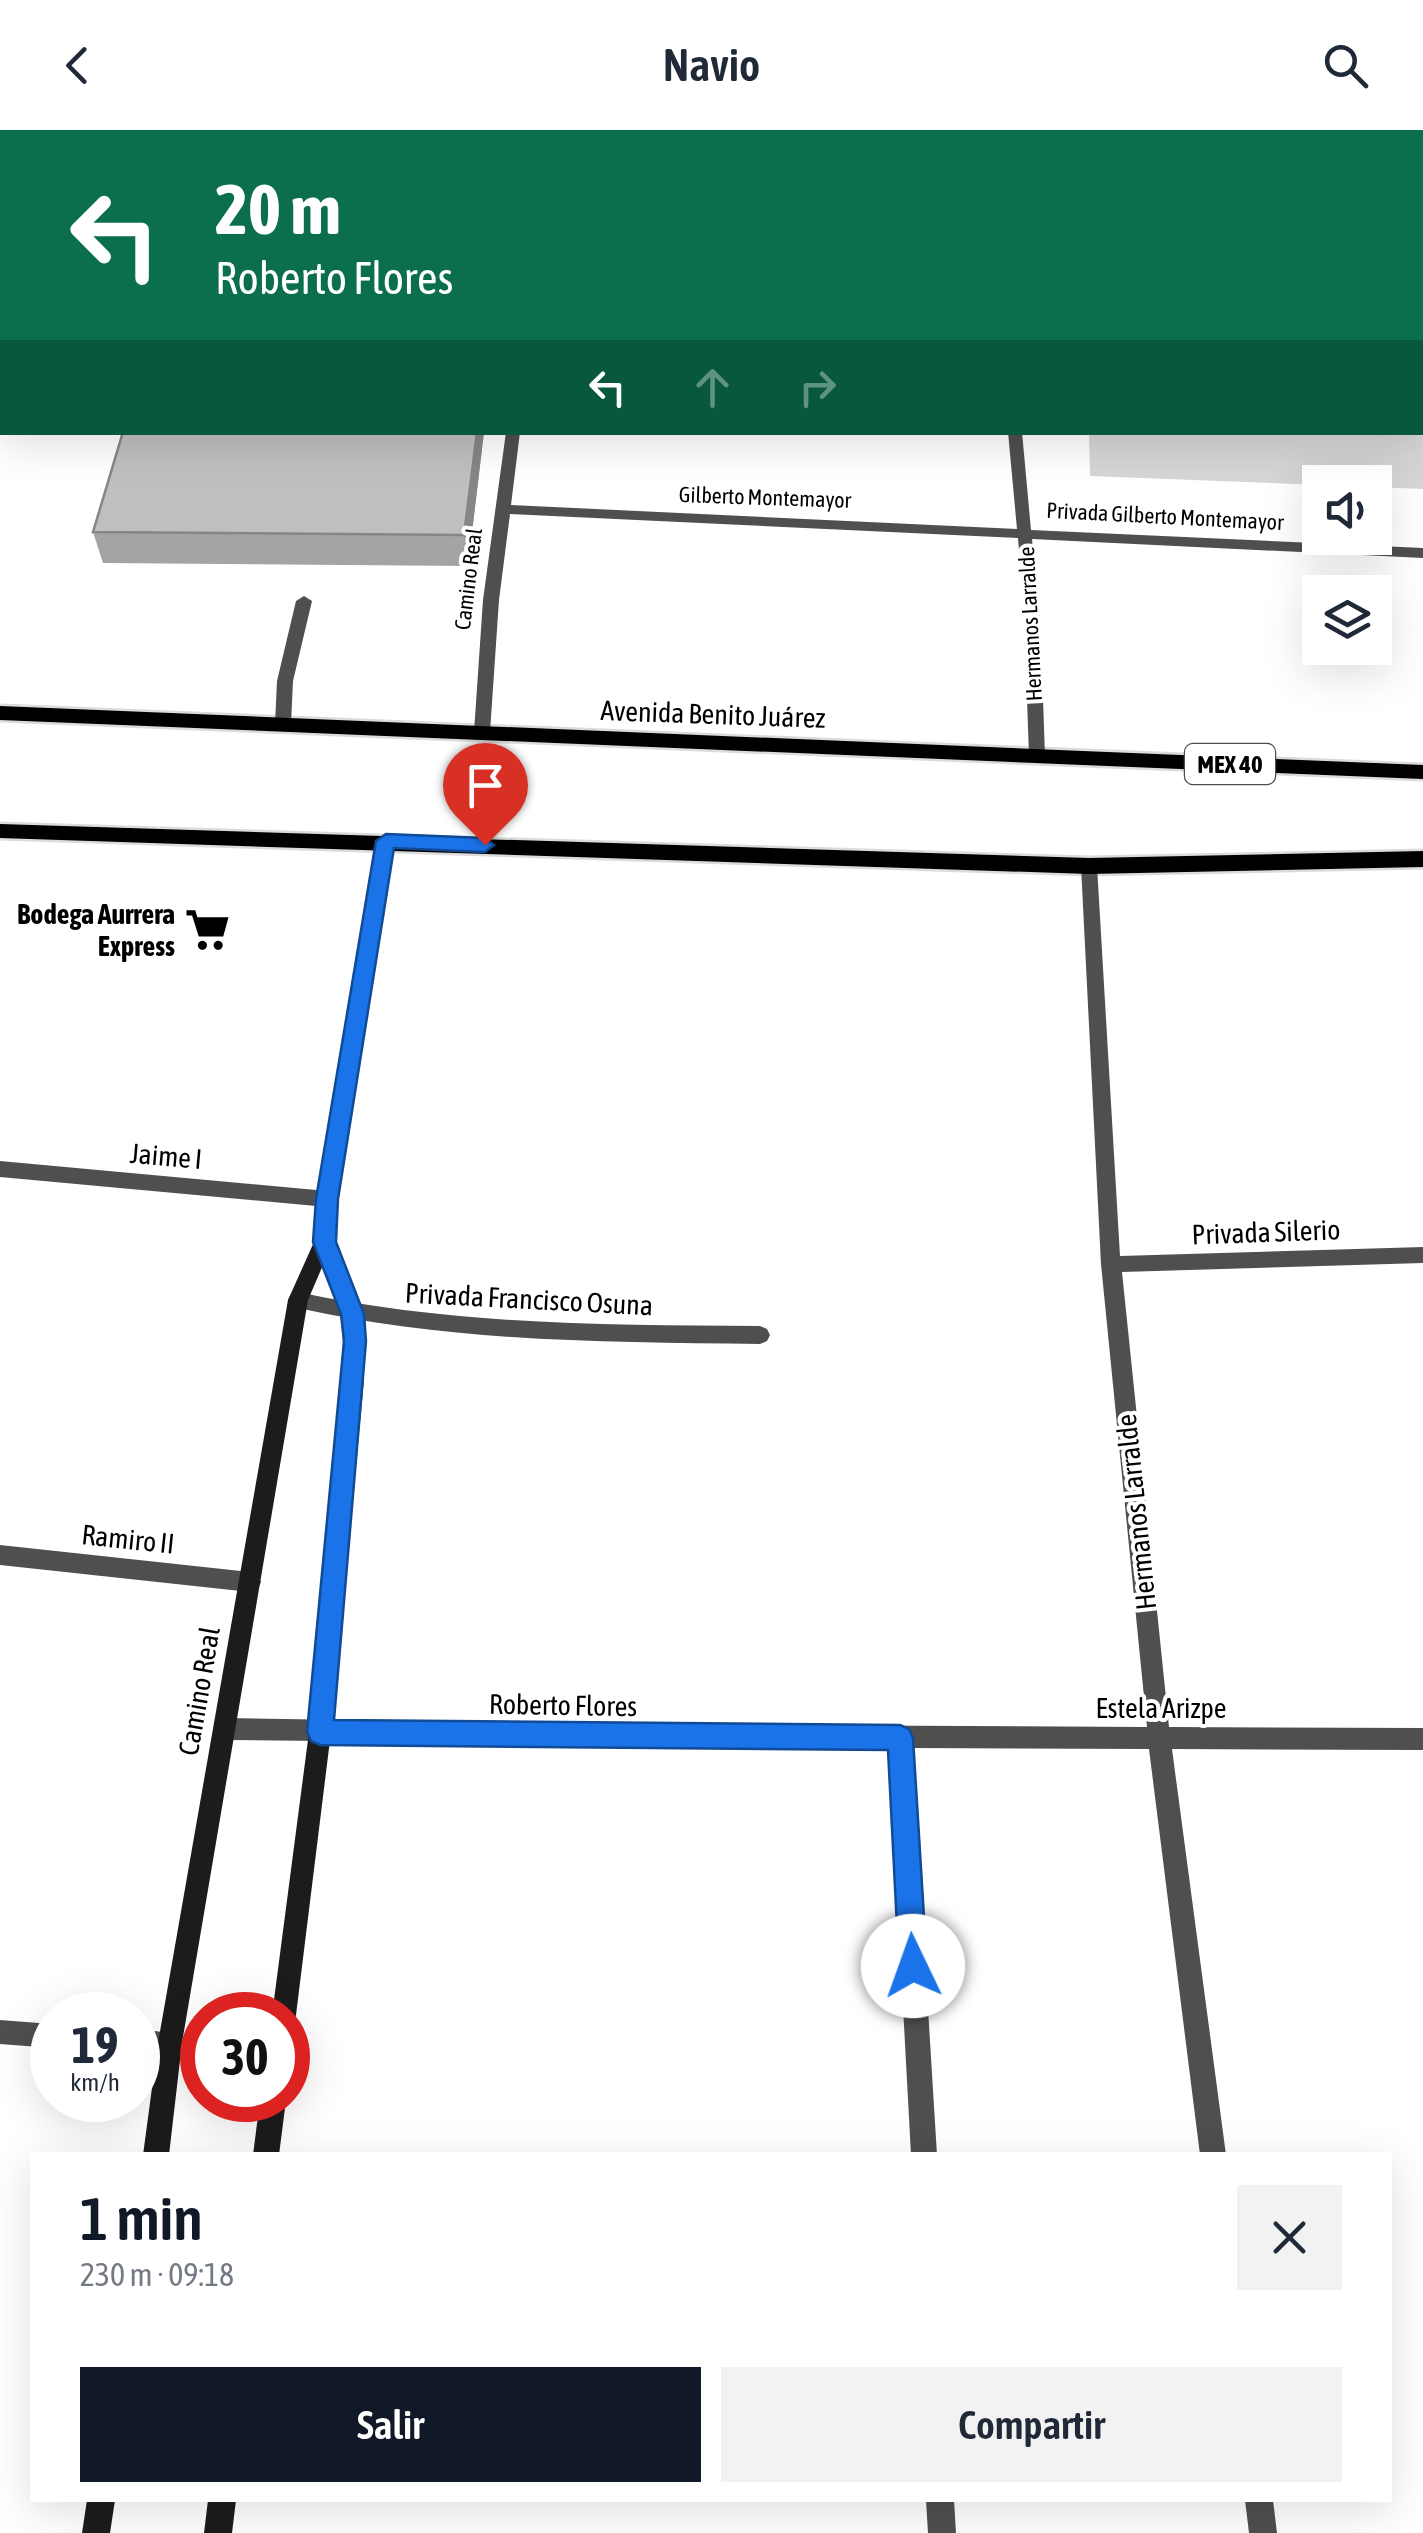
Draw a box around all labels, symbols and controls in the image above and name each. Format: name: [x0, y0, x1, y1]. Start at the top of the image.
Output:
icon: back: [50, 38, 105, 93]
icon: search: [1318, 38, 1373, 93]
text: Navio: [663, 39, 760, 91]
text: 20 m: [215, 169, 341, 249]
icon: left: [50, 170, 180, 300]
text: Roberto Flores: [215, 252, 453, 304]
icon: left: [580, 360, 635, 415]
icon: ahead: [685, 360, 740, 415]
icon: right: [790, 360, 845, 415]
map controls: [1302, 465, 1392, 665]
button: sound: [1302, 465, 1392, 555]
street label: Gilberto Montemayor: [678, 481, 852, 513]
street label: Privada Gilberto Montemayor: [1046, 497, 1285, 535]
street label: Camino Real: [449, 527, 487, 631]
street label: Hermanos Larralde: [1013, 546, 1047, 702]
button: layers: [1302, 575, 1392, 665]
street label: Avenida Benito Juárez: [600, 694, 826, 734]
pin: [443, 743, 528, 846]
road number: MEX 40: [1185, 744, 1275, 784]
icon: arrive: [458, 758, 513, 813]
place label: Bodega Aurrera Express: [17, 898, 175, 962]
supermarket icon: Bodega Aurrera Express: [184, 906, 232, 954]
street label: Jaime I: [129, 1137, 203, 1175]
street label: Privada Silerio: [1191, 1213, 1341, 1251]
street label: Privada Francisco Osuna: [404, 1277, 654, 1321]
street label: Hermanos Larralde: [1110, 1412, 1162, 1612]
street label: Ramiro II: [80, 1518, 176, 1560]
street label: Camino Real: [172, 1624, 226, 1758]
street label: Roberto Flores: [489, 1688, 637, 1722]
street label: Estela Arizpe: [1095, 1692, 1227, 1724]
position arrow: [861, 1914, 965, 2018]
speed limit sign: 30: [180, 1992, 310, 2122]
text: 19: [71, 2016, 118, 2074]
text: km/h: [70, 2068, 120, 2096]
text: 1 min: [80, 2184, 203, 2253]
button: close: [1237, 2185, 1342, 2290]
text: 230 m · 09:18: [80, 2256, 234, 2293]
button: Salir: [80, 2367, 701, 2482]
button: Compartir: [721, 2367, 1342, 2482]

